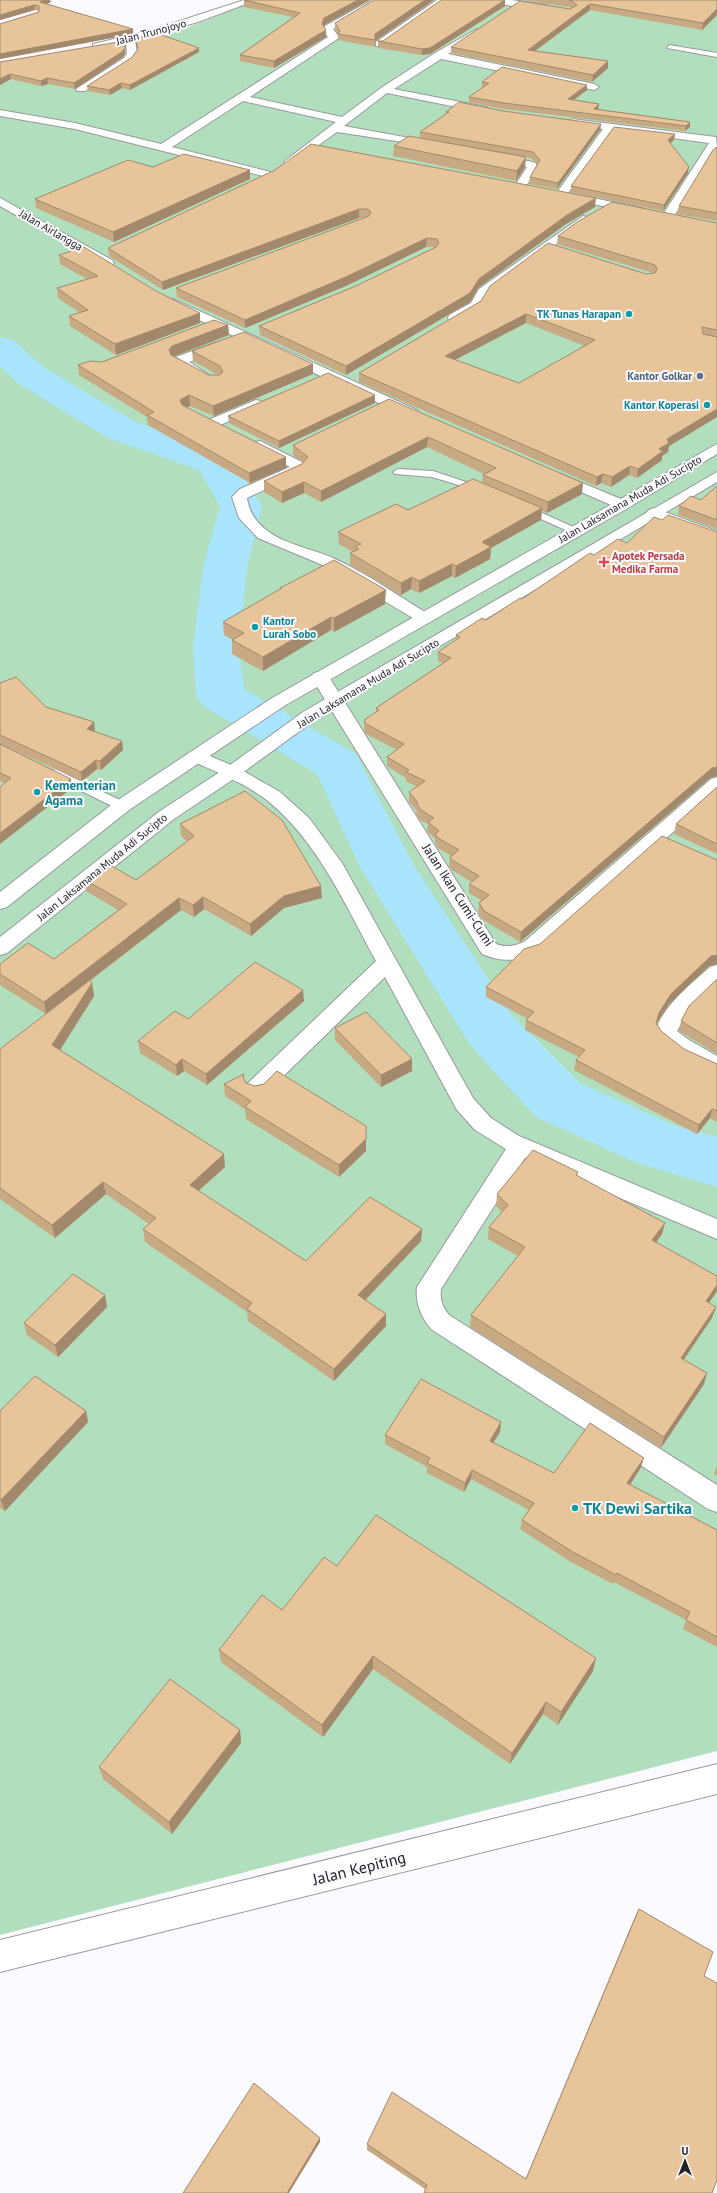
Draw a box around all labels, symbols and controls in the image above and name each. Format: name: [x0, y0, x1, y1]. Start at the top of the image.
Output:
street label: Jalan Trunojoyo: [113, 16, 188, 48]
street label: Jalan Airlangga: [16, 206, 85, 254]
place label: TK Tunas Harapan: [537, 307, 621, 321]
marker: TK Tunas Harapan: [624, 309, 634, 319]
place label: Kantor Golkar: [627, 369, 692, 383]
marker: Kantor Golkar: [695, 371, 705, 381]
place label: Kantor Koperasi: [624, 398, 699, 412]
marker: Kantor Koperasi: [702, 400, 712, 410]
street label: Jalan Laksamana Muda Adi Sucipto: [555, 452, 704, 546]
place label: Apotek Persada Medika Farma: [612, 549, 685, 576]
marker: Apotek Persada Medika Farma: [599, 557, 609, 567]
place label: Kantor Lurah Sobo: [263, 614, 316, 641]
marker: Kantor Lurah Sobo: [250, 622, 260, 632]
street label: Jalan Laksamana Muda Adi Sucipto: [294, 635, 442, 732]
place label: Kementerian Agama: [45, 777, 116, 809]
marker: Kementerian Agama: [32, 787, 42, 797]
street label: Jalan Laksamana Muda Adi Sucipto: [33, 810, 170, 924]
street label: Jalan Ikan Cumi-Cumi: [418, 840, 498, 950]
place label: TK Dewi Sartika: [583, 1498, 692, 1518]
marker: TK Dewi Sartika: [570, 1503, 580, 1513]
street label: Jalan Kepiting: [309, 1847, 408, 1889]
north arrow: [665, 2141, 705, 2181]
text: U: [682, 2144, 689, 2158]

